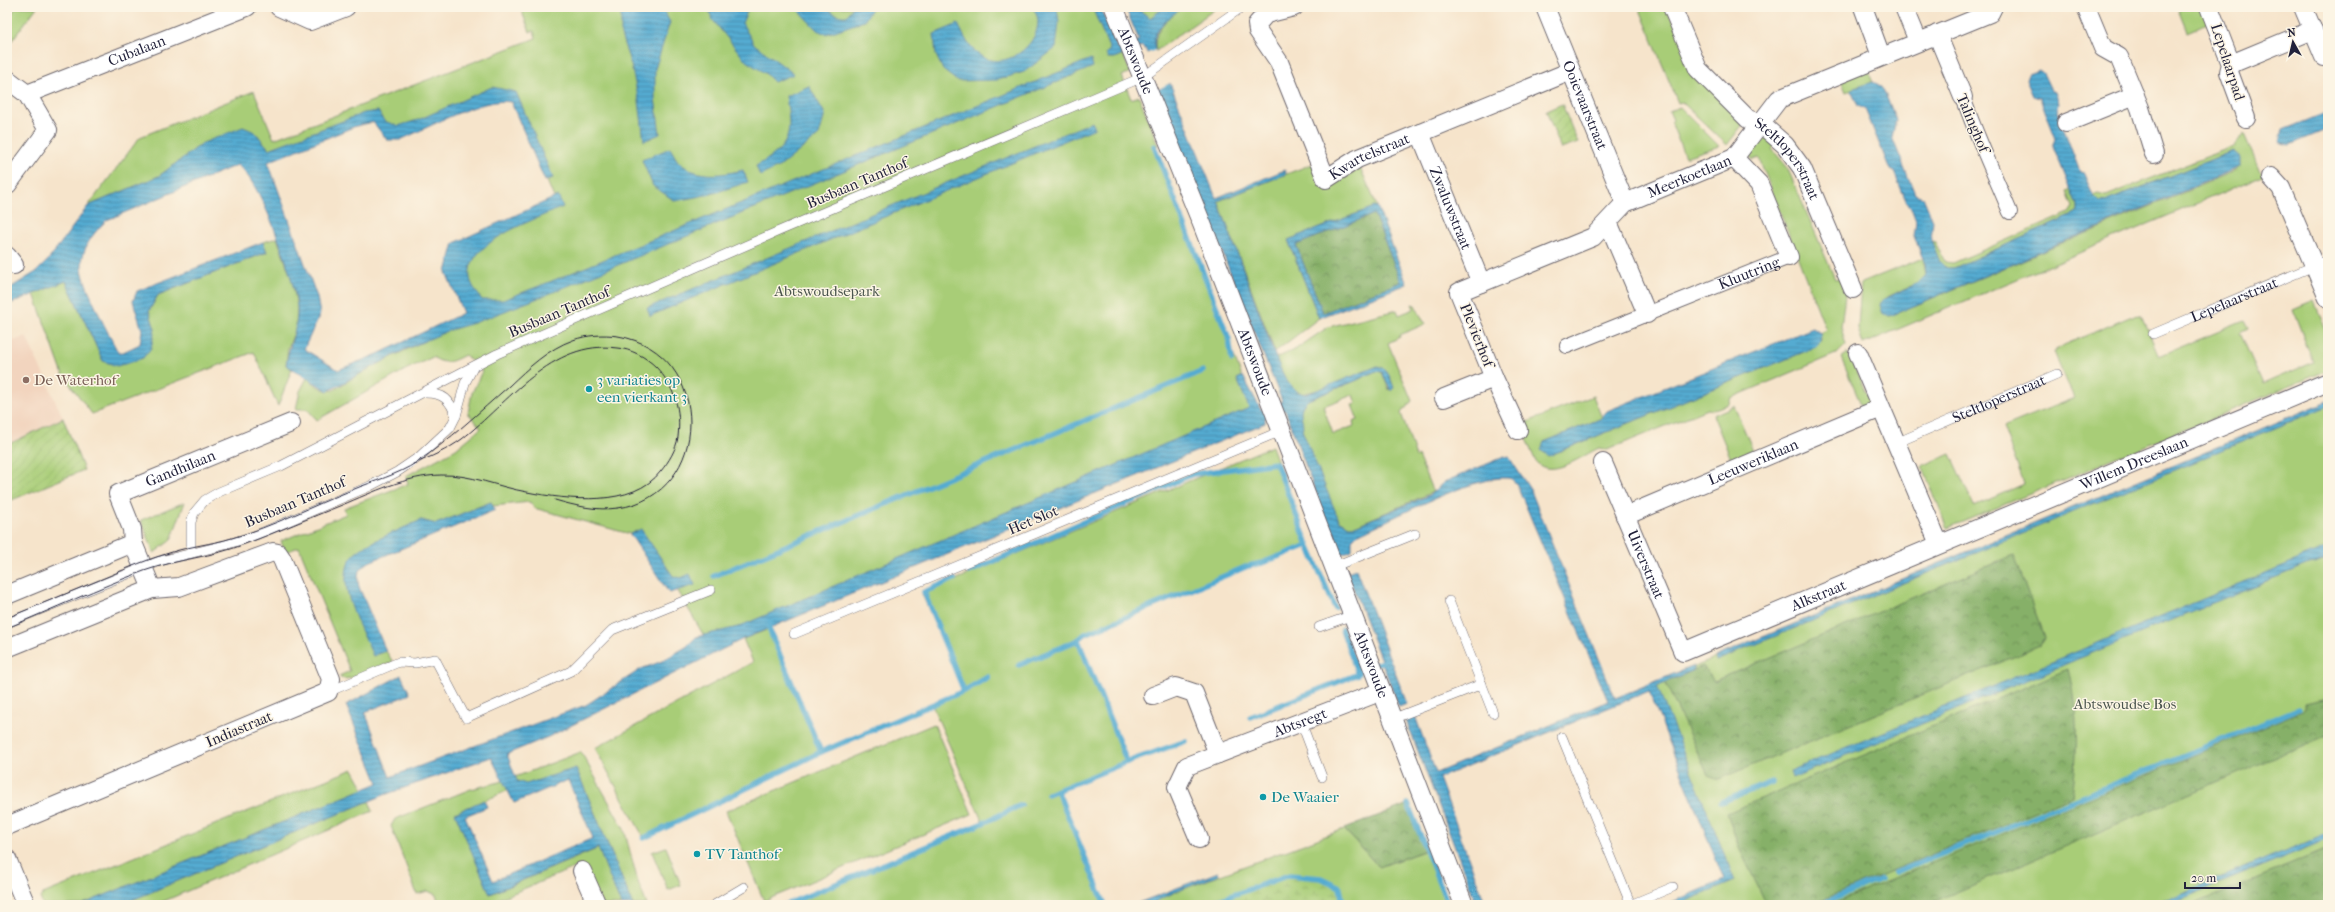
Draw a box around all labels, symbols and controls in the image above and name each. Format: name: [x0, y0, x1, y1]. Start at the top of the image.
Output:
street label: Lepelaarpad: [2207, 21, 2249, 104]
north arrow: [2273, 22, 2313, 62]
street label: Abtswoude: [1114, 24, 1158, 97]
text: N: [2287, 25, 2297, 40]
street label: Cubalaan: [105, 31, 168, 70]
street label: Ooievaarstraat: [1559, 58, 1612, 153]
street label: Talinghof: [1953, 91, 1995, 158]
street label: Steltloperstraat: [1752, 113, 1824, 203]
street label: Kwartelstraat: [1325, 129, 1413, 184]
street label: Meerkoetlaan: [1645, 151, 1734, 202]
street label: Busbaan Tanthof: [804, 152, 913, 212]
street label: Zwaluwstraat: [1426, 164, 1476, 253]
street label: Kluutring: [1716, 252, 1783, 293]
street label: Lepelaarstraat: [2188, 273, 2281, 326]
street label: Busbaan Tanthof: [506, 281, 615, 341]
park label: Abtswoudsepark: [773, 282, 880, 300]
street label: Plevierhof: [1456, 301, 1499, 372]
street label: Abtswoude: [1234, 325, 1276, 399]
place label: De Waterhof: [34, 371, 120, 389]
place label: 3 variaties op een vierkant 3: [597, 371, 687, 406]
street label: Steltloperstraat: [1949, 371, 2049, 427]
marker: De Waterhof: [21, 375, 31, 385]
marker: 3 variaties op een vierkant 3: [584, 384, 594, 394]
street label: Willem Dreeslaan: [2076, 433, 2191, 494]
street label: Leeuweriklaan: [1705, 435, 1801, 489]
street label: Gandhilaan: [143, 446, 218, 491]
street label: Busbaan Tanthof: [242, 471, 351, 531]
street label: Het Slot: [1005, 501, 1061, 539]
street label: Uiverstraat: [1623, 527, 1669, 602]
street label: Alkstraat: [1787, 576, 1849, 615]
street label: Abtswoude: [1350, 627, 1393, 701]
park label: Abtswoudse Bos: [2073, 695, 2177, 713]
street label: Abtsregt: [1270, 704, 1330, 741]
street label: Indiastraat: [203, 707, 276, 751]
place label: De Waaier: [1271, 788, 1339, 806]
marker: De Waaier: [1258, 792, 1268, 802]
place label: TV Tanthof: [705, 845, 782, 863]
marker: TV Tanthof: [692, 849, 702, 859]
scale bar: [2185, 864, 2240, 890]
text: 20 m: [2191, 871, 2216, 885]

